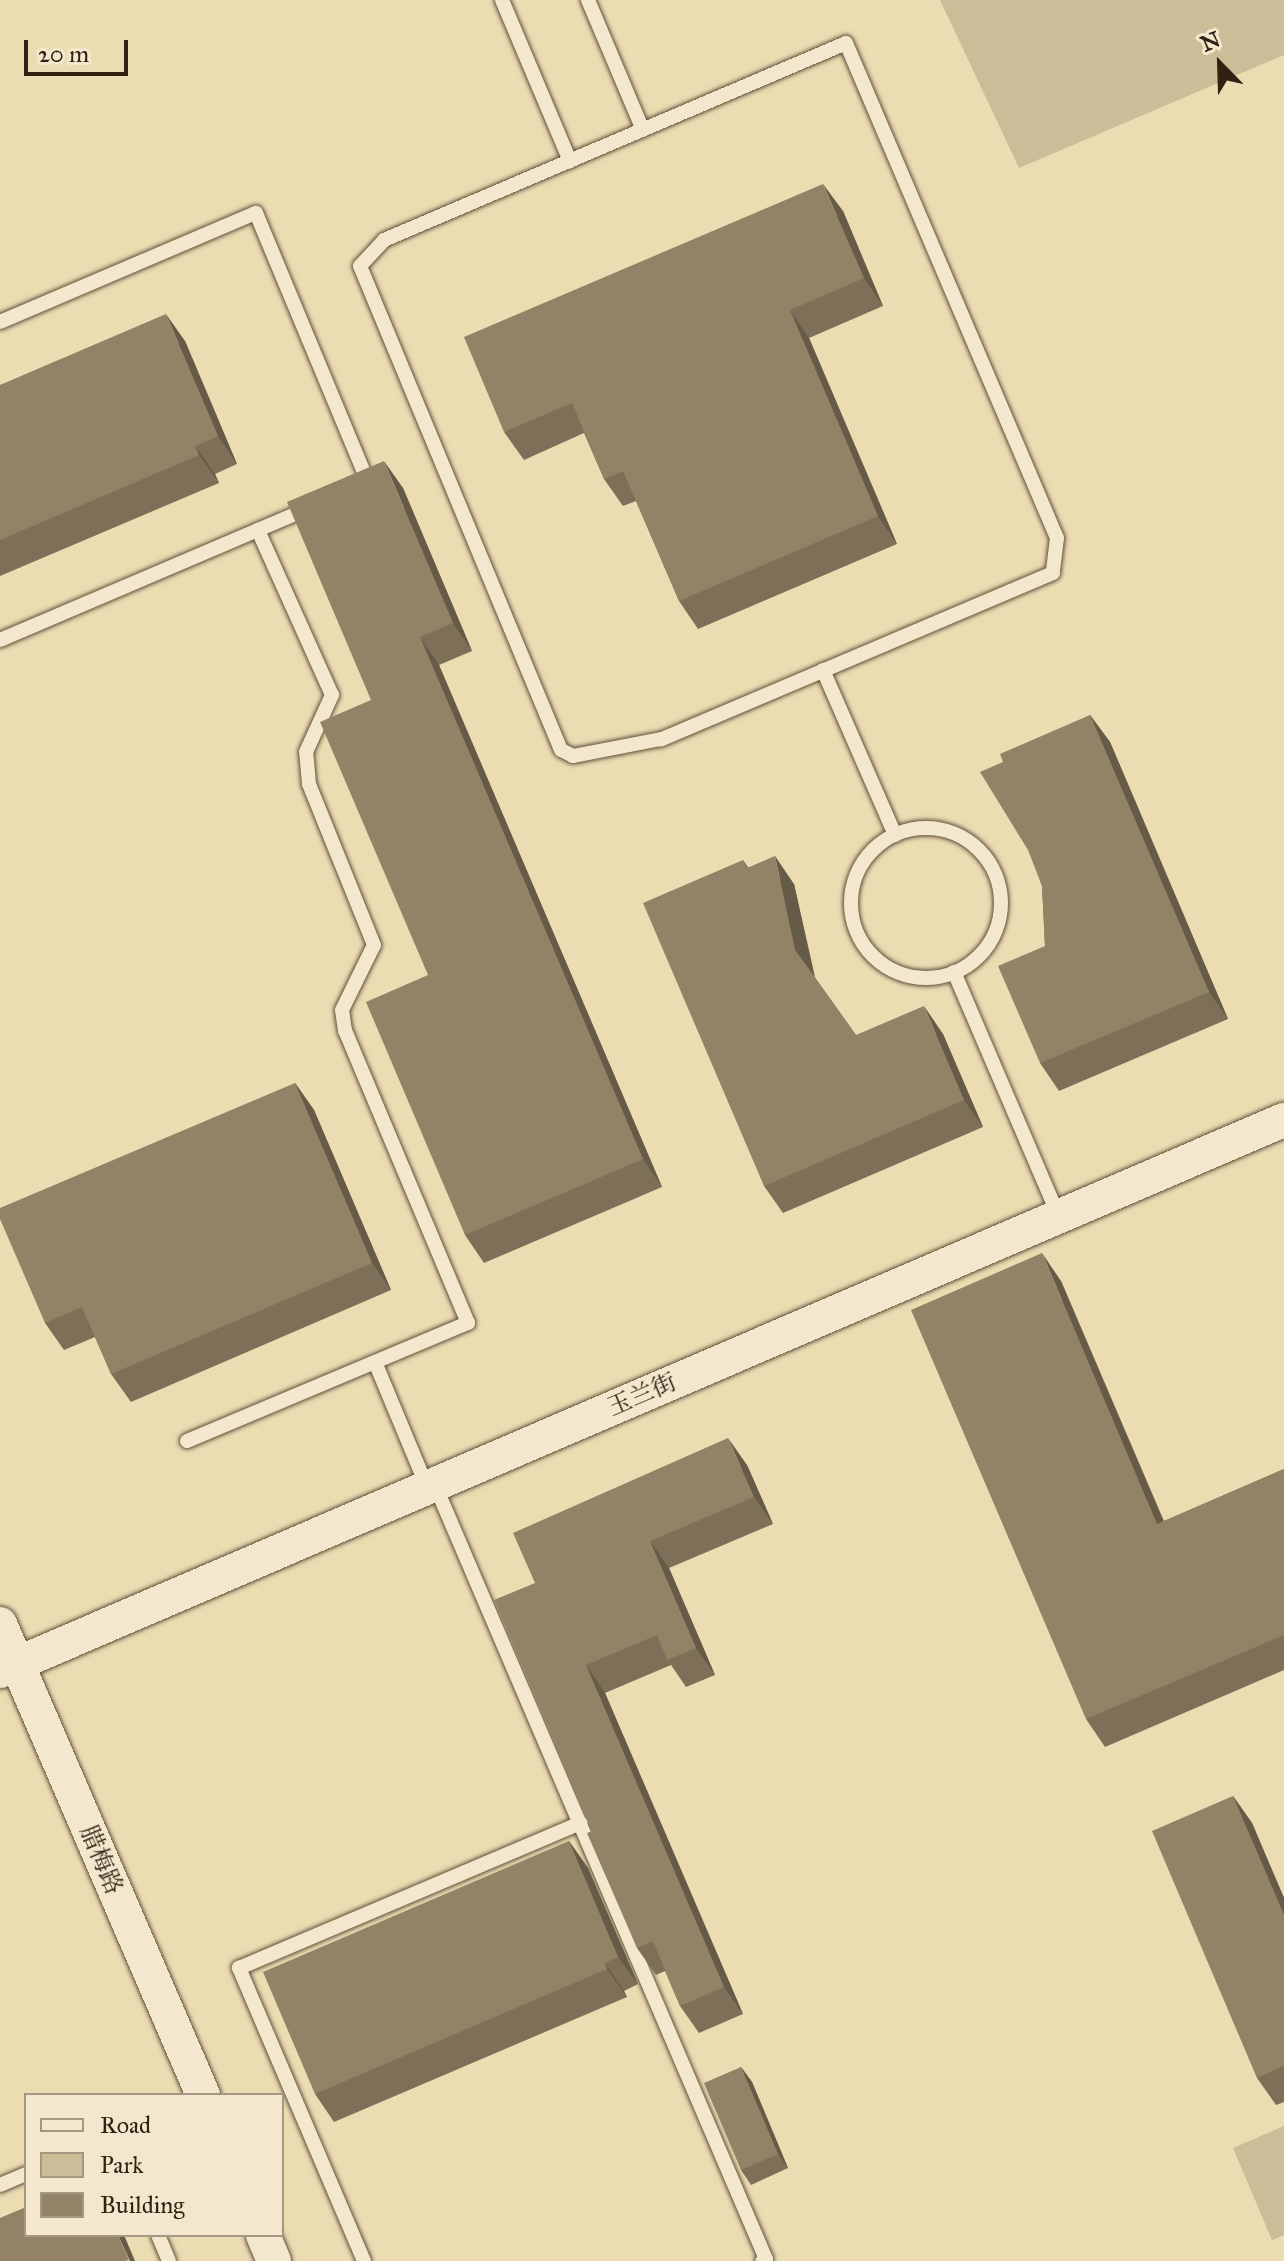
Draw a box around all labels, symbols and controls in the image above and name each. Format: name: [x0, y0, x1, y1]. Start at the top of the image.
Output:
scale bar: [28, 24, 132, 74]
north arrow: [1180, 24, 1260, 104]
text: N: [1197, 25, 1224, 58]
text: 20 m: [38, 39, 89, 69]
street label: 玉兰街: [603, 1368, 681, 1422]
street label: 腊梅路: [74, 1821, 128, 1899]
legend: [24, 2093, 284, 2237]
text: Road: [100, 2110, 151, 2140]
text: Park: [100, 2150, 143, 2180]
text: Building: [100, 2190, 185, 2220]

